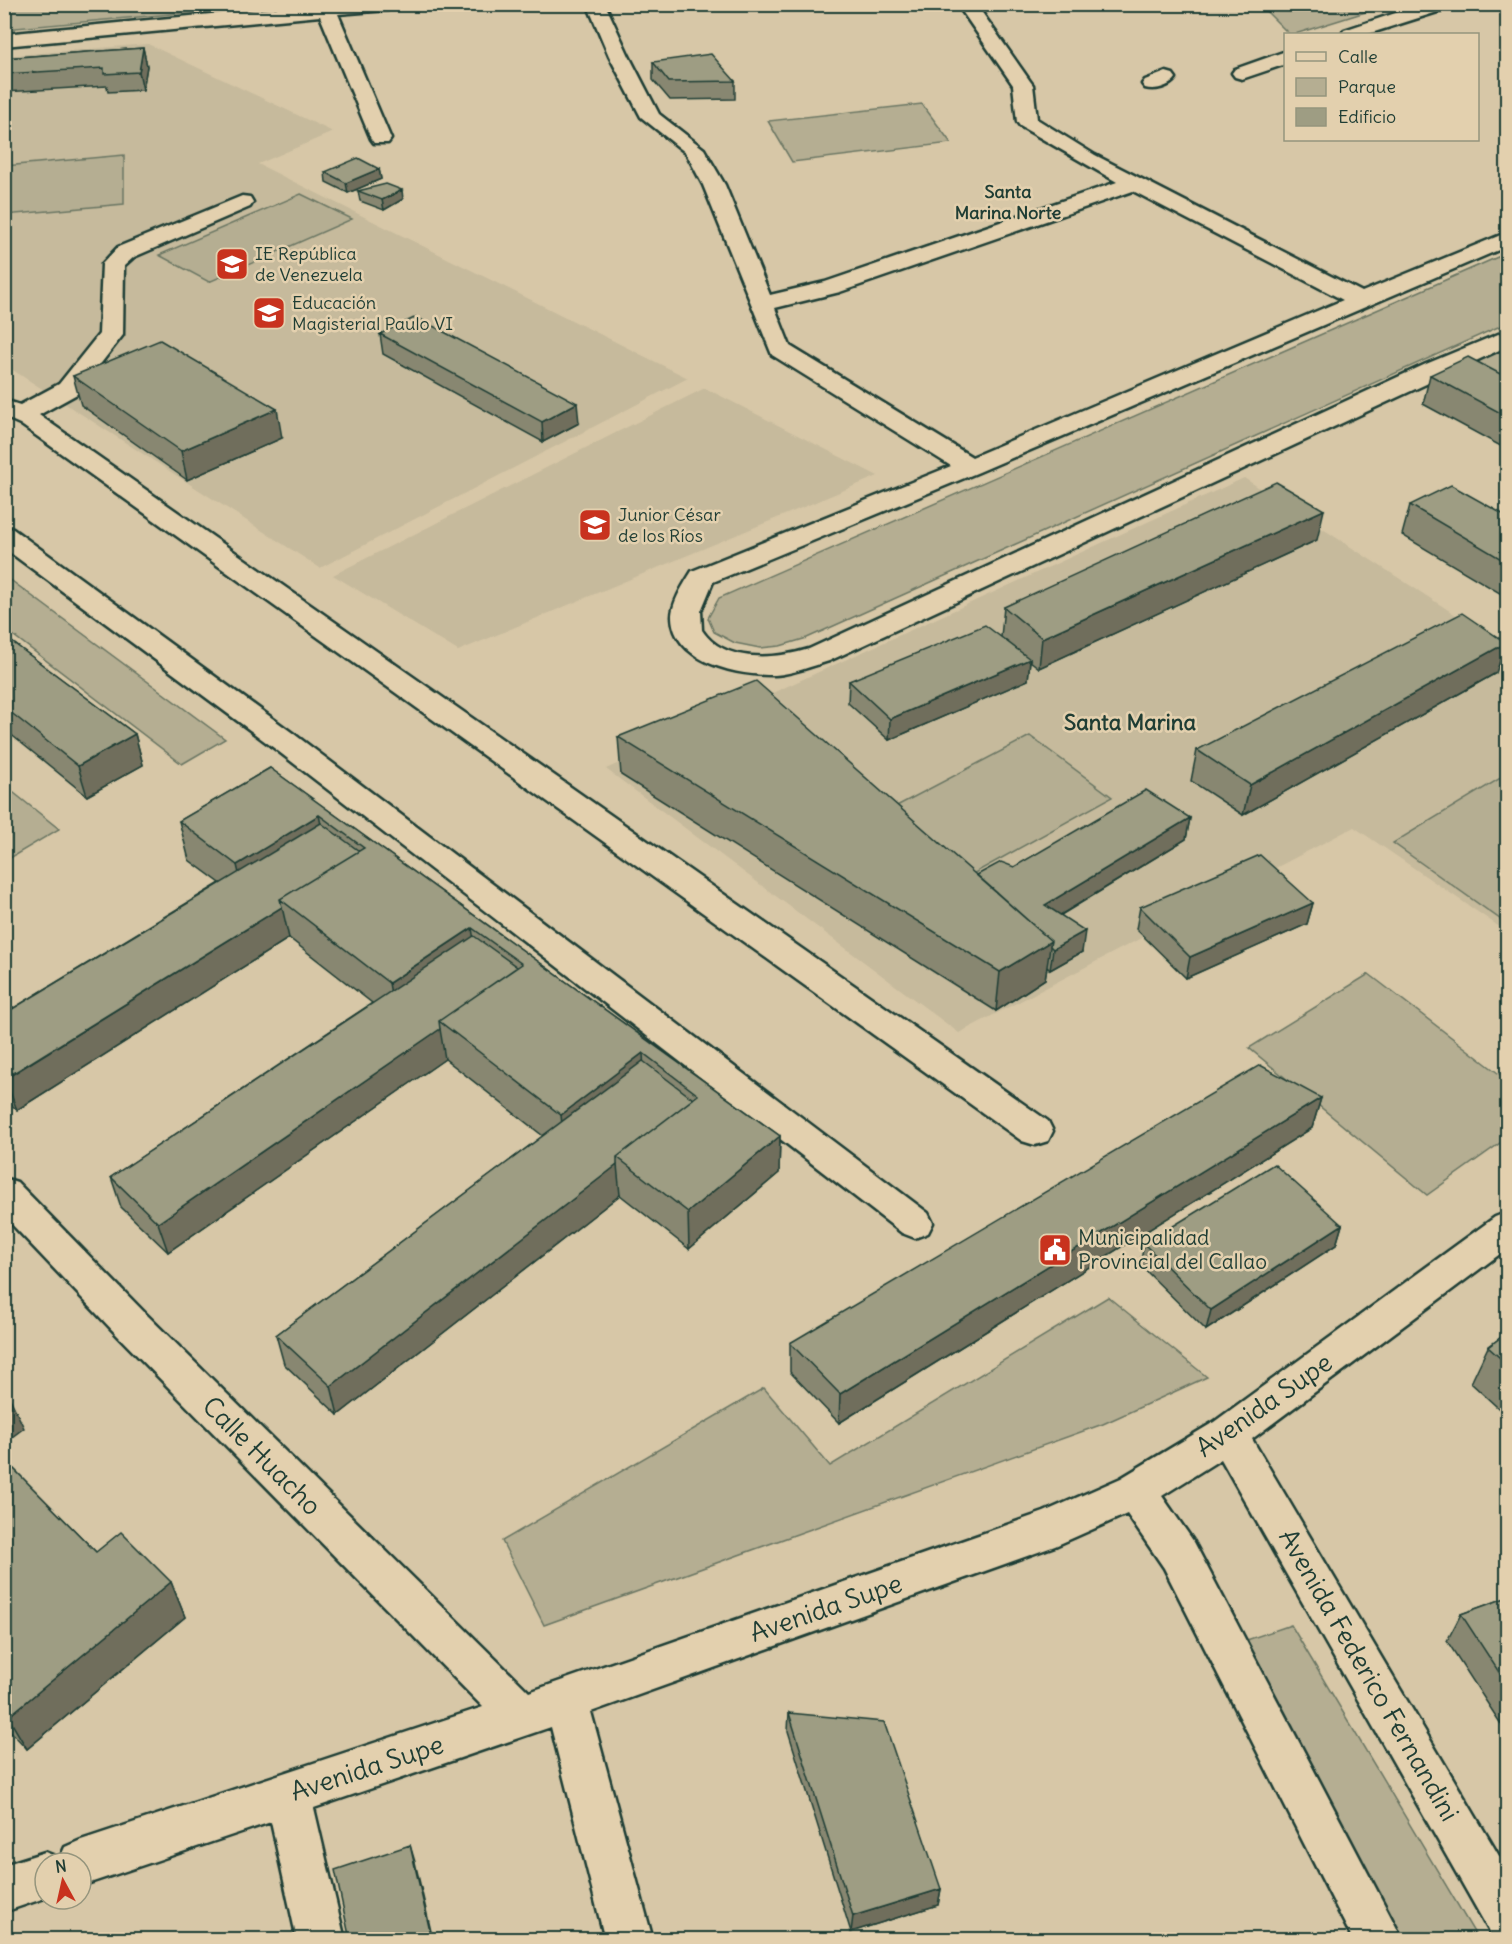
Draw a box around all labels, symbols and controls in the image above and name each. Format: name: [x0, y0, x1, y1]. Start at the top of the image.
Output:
legend: [1284, 33, 1479, 141]
text: Calle: [1338, 45, 1378, 68]
text: Parque: [1338, 75, 1396, 98]
text: Edificio: [1338, 105, 1396, 128]
district label: Santa Marina Norte: [955, 180, 1062, 224]
place label: IE República de Venezuela: [255, 242, 363, 286]
school or university icon: IE República de Venezuela: [214, 246, 250, 282]
place label: Educación Magisterial Paulo VI: [292, 291, 453, 335]
school or university icon: Educación Magisterial Paulo VI: [251, 295, 287, 331]
place label: Junior César de los Ríos: [618, 503, 721, 547]
school or university icon: Junior César de los Ríos: [577, 507, 613, 543]
district label: Santa Marina: [1064, 708, 1196, 736]
place label: Municipalidad Provincial del Callao: [1078, 1224, 1267, 1275]
public building icon: Municipalidad Provincial del Callao: [1037, 1232, 1073, 1268]
street label: Avenida Supe: [1189, 1346, 1338, 1464]
street label: Calle Huacho: [196, 1389, 329, 1522]
street label: Avenida Federico Fernandini: [1272, 1523, 1467, 1827]
street label: Avenida Supe: [745, 1566, 906, 1649]
street label: Avenida Supe: [286, 1727, 447, 1808]
north arrow: [33, 1851, 93, 1911]
text: N: [54, 1855, 68, 1877]

